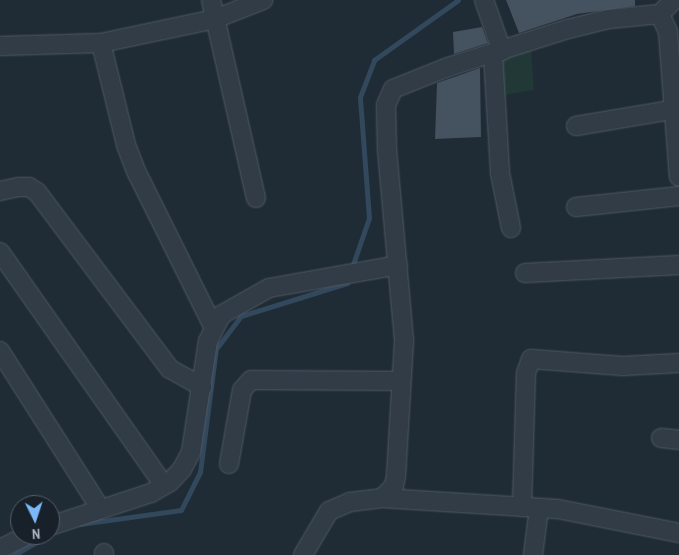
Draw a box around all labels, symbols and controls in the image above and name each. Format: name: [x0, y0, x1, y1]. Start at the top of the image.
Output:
north arrow: [10, 495, 60, 545]
text: N: [31, 525, 41, 543]

